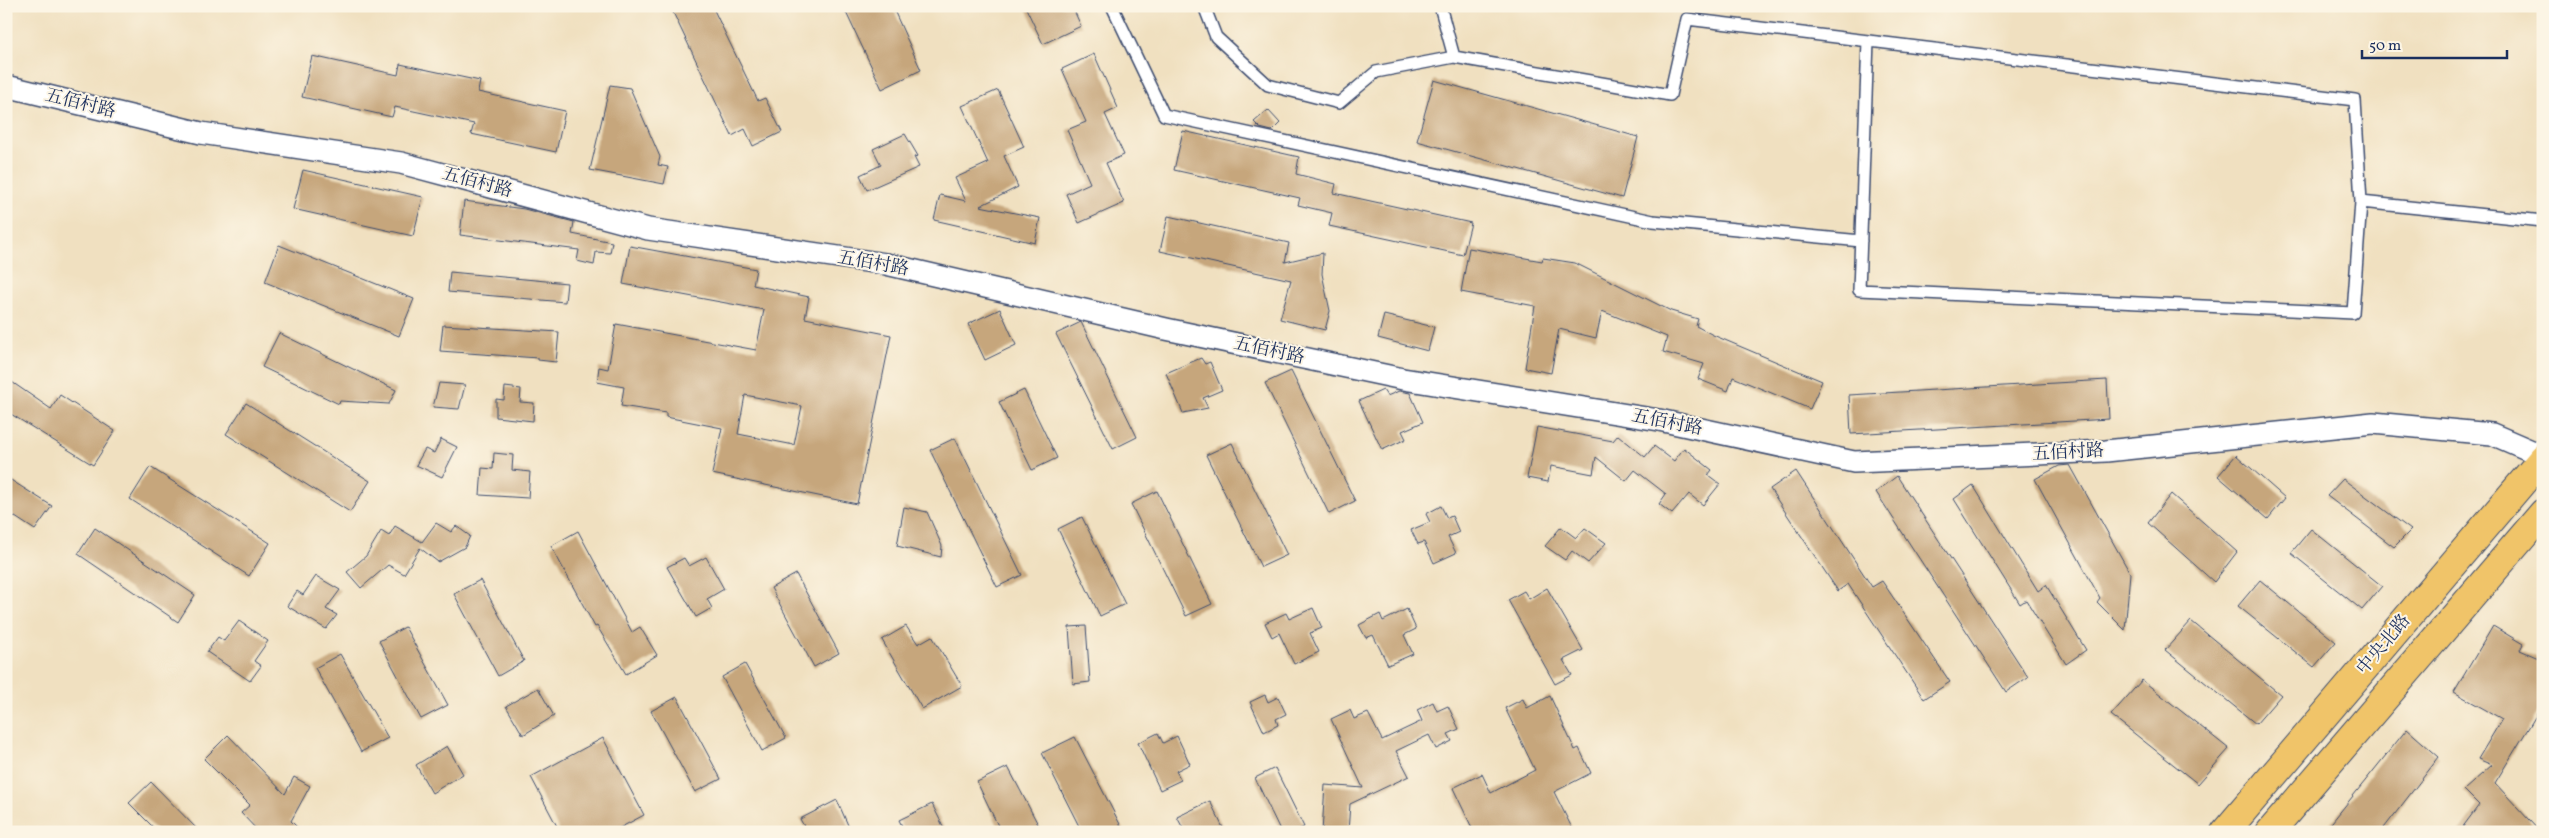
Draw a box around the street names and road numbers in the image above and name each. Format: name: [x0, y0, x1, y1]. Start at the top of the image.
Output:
street label: 五佰村路: [42, 83, 118, 125]
street label: 五佰村路: [439, 162, 515, 204]
street label: 五佰村路: [835, 245, 911, 283]
street label: 五佰村路: [1231, 331, 1307, 371]
street label: 五佰村路: [1629, 404, 1705, 442]
street label: 五佰村路: [2031, 439, 2105, 467]
street label: 中央北路: [2351, 609, 2417, 681]

